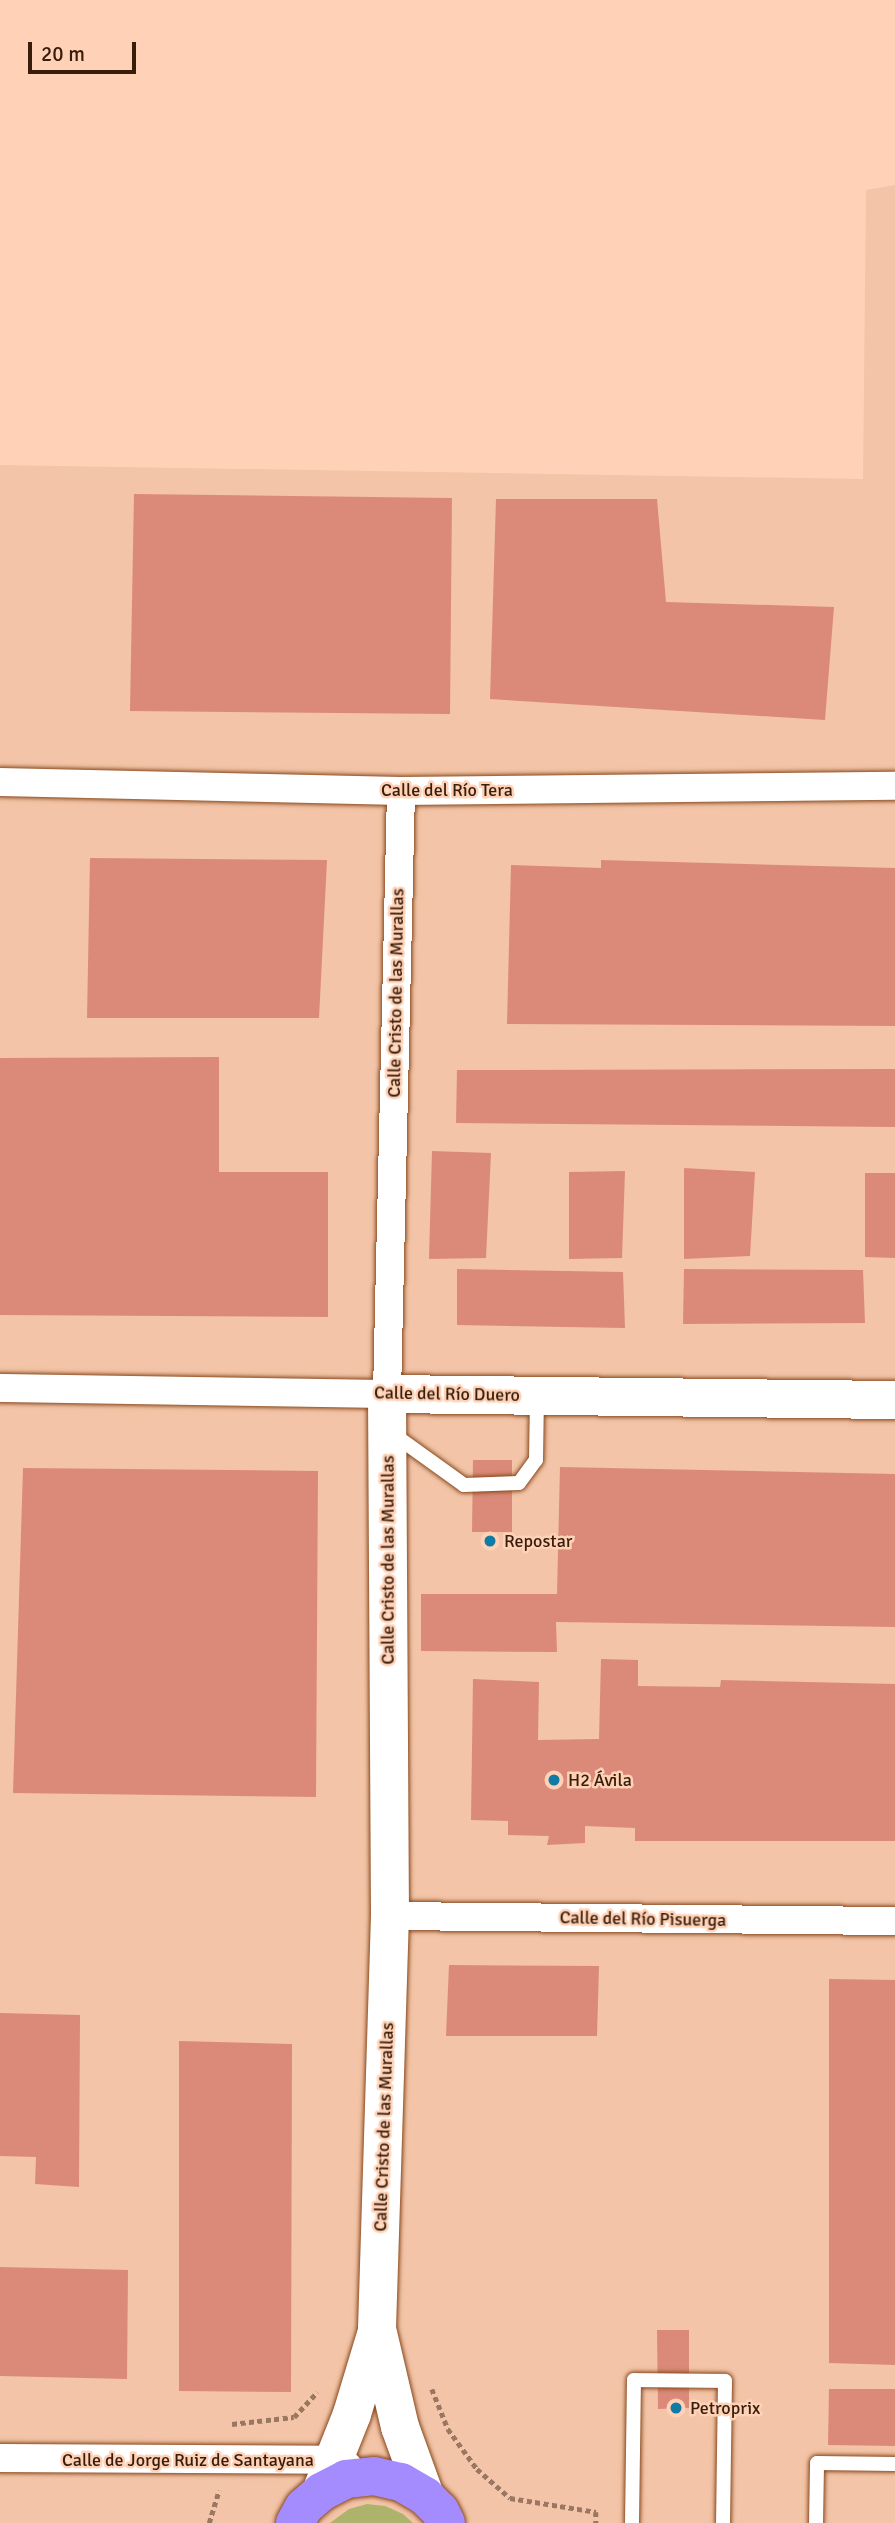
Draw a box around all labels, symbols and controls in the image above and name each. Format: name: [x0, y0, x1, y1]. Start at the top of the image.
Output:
scale bar: [32, 28, 140, 72]
text: 20 m: [41, 41, 85, 67]
street label: Calle del Río Tera: [381, 779, 513, 801]
street label: Calle Cristo de las Murallas: [383, 888, 409, 1098]
street label: Calle del Río Duero: [374, 1382, 520, 1406]
street label: Calle Cristo de las Murallas: [377, 1455, 399, 1665]
place label: Repostar: [504, 1530, 572, 1552]
marker: Repostar: [482, 1533, 498, 1549]
place label: H2 Ávila: [568, 1769, 632, 1791]
marker: H2 Ávila: [546, 1772, 562, 1788]
street label: Calle del Río Pisuerga: [559, 1907, 727, 1931]
street label: Calle Cristo de las Murallas: [370, 2022, 398, 2232]
place label: Petroprix: [690, 2397, 760, 2419]
marker: Petroprix: [668, 2400, 684, 2416]
street label: Calle de Jorge Ruiz de Santayana: [62, 2449, 314, 2471]

